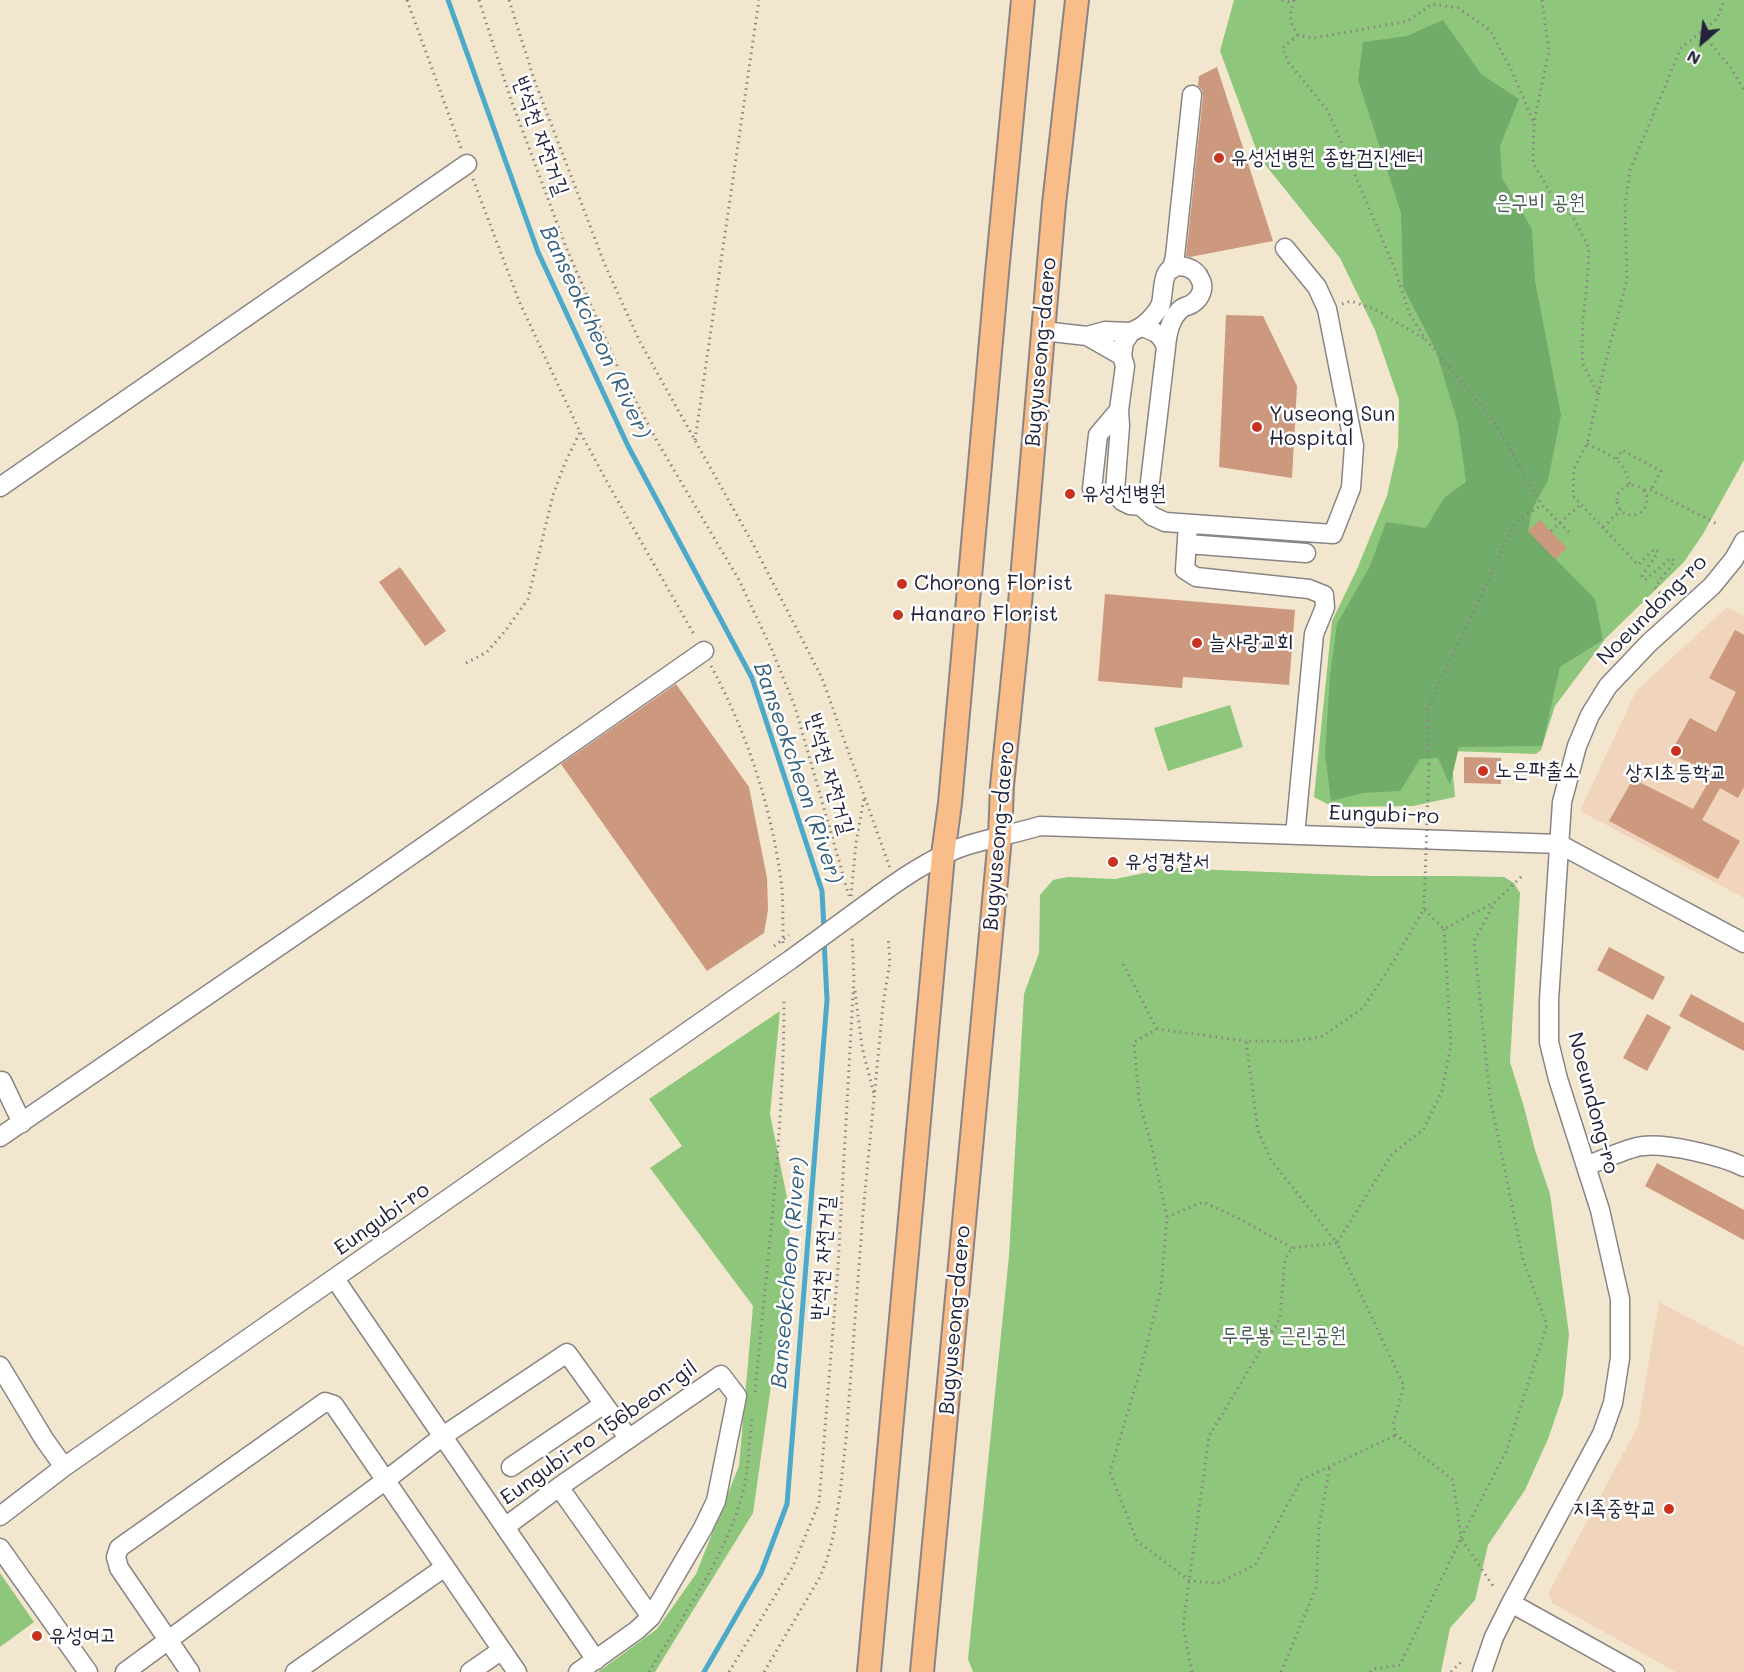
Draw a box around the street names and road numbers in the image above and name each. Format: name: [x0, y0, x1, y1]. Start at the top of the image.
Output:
street label: 반석천 자전거길: [508, 73, 574, 199]
street label: Bugyuseong-daero: [1020, 256, 1062, 448]
street label: Noeundong-ro: [1592, 550, 1712, 670]
street label: 반석천 자전거길: [801, 710, 859, 838]
street label: Bugyuseong-daero: [978, 740, 1020, 932]
street label: Eungubi-ro: [1328, 800, 1440, 830]
street label: Noeundong-ro: [1562, 1029, 1624, 1177]
street label: Eungubi-ro: [330, 1177, 434, 1261]
street label: 반석천 자전거길: [806, 1195, 840, 1321]
street label: Bugyuseong-daero: [934, 1224, 976, 1416]
street label: Eungubi-ro 156beon-gil: [496, 1355, 702, 1511]

